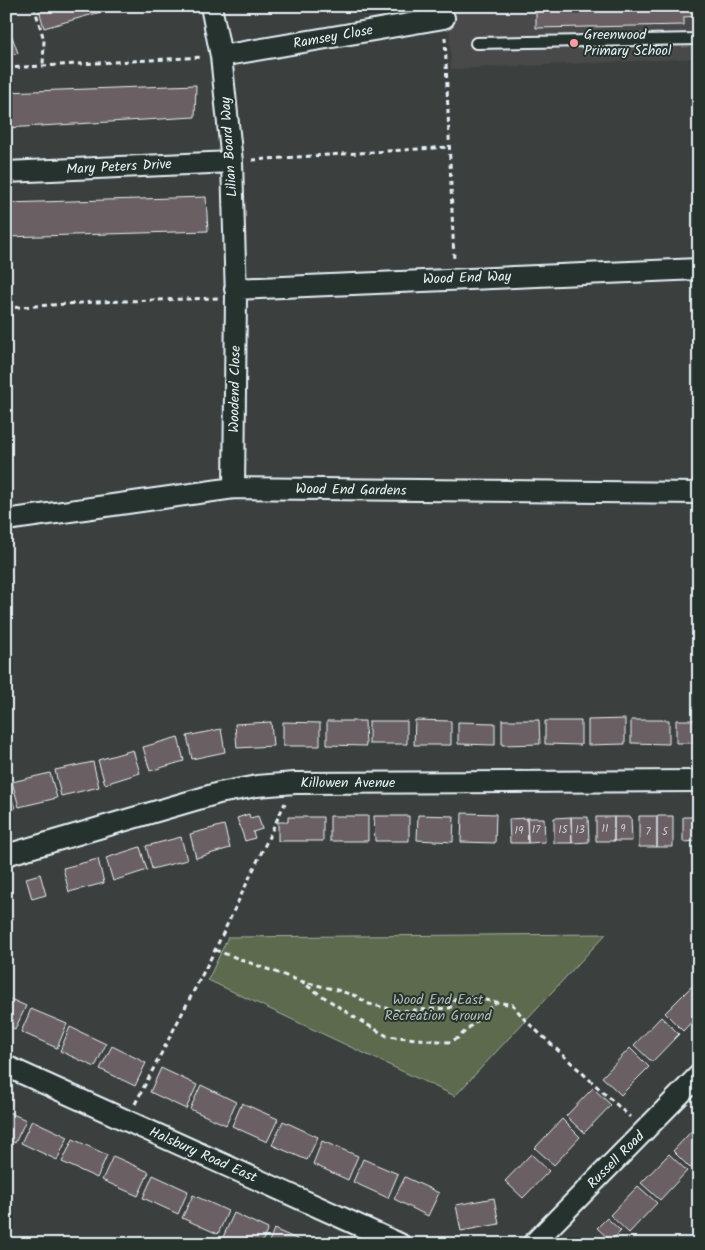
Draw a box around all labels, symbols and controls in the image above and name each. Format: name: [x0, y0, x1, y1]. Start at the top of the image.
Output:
street label: Ramsey Close: [291, 19, 375, 55]
place label: Greenwood Primary School: [584, 24, 672, 62]
marker: Greenwood Primary School: [568, 37, 580, 49]
street label: Lilian Board Way: [214, 96, 243, 198]
street label: Mary Peters Drive: [66, 153, 173, 181]
street label: Wood End Way: [422, 265, 512, 291]
street label: Woodend Close: [223, 344, 247, 433]
street label: Wood End Gardens: [295, 478, 407, 502]
street label: Killowen Avenue: [301, 772, 396, 794]
house number: 11: [602, 820, 608, 838]
house number: 9: [620, 820, 626, 838]
house number: 17: [532, 821, 541, 839]
house number: 15: [558, 821, 569, 839]
house number: 13: [575, 821, 585, 839]
house number: 19: [515, 822, 524, 840]
house number: 7: [645, 823, 651, 841]
house number: 5: [662, 823, 669, 841]
park label: Wood End East Recreation Ground: [384, 989, 493, 1027]
street label: Halsbury Road East: [146, 1121, 261, 1189]
street label: Russell Road: [582, 1125, 651, 1194]

